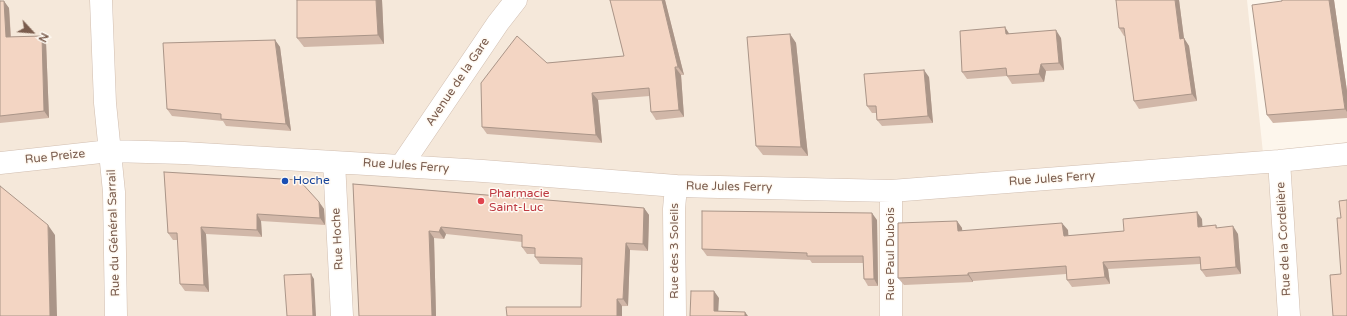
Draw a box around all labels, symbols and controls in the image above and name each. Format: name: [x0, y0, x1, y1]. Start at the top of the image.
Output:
north arrow: [12, 12, 52, 52]
text: N: [35, 31, 51, 44]
street label: Avenue de la Gare: [423, 35, 493, 129]
street label: Rue Preize: [24, 147, 86, 167]
street label: Rue Jules Ferry: [362, 156, 450, 176]
street label: Rue du Général Sarrail: [105, 169, 123, 297]
street label: Rue Jules Ferry: [1008, 169, 1096, 189]
place label: Hoche: [293, 174, 330, 188]
marker: Hoche: [280, 176, 290, 186]
street label: Rue Jules Ferry: [686, 179, 772, 195]
street label: Rue de la Cordelière: [1274, 182, 1294, 296]
place label: Pharmacie Saint-Luc: [489, 187, 550, 215]
marker: Pharmacie Saint-Luc: [476, 196, 486, 206]
street label: Rue des 3 Soleils: [668, 203, 682, 299]
street label: Rue Hoche: [329, 207, 347, 271]
street label: Rue Paul Dubois: [884, 207, 898, 301]

